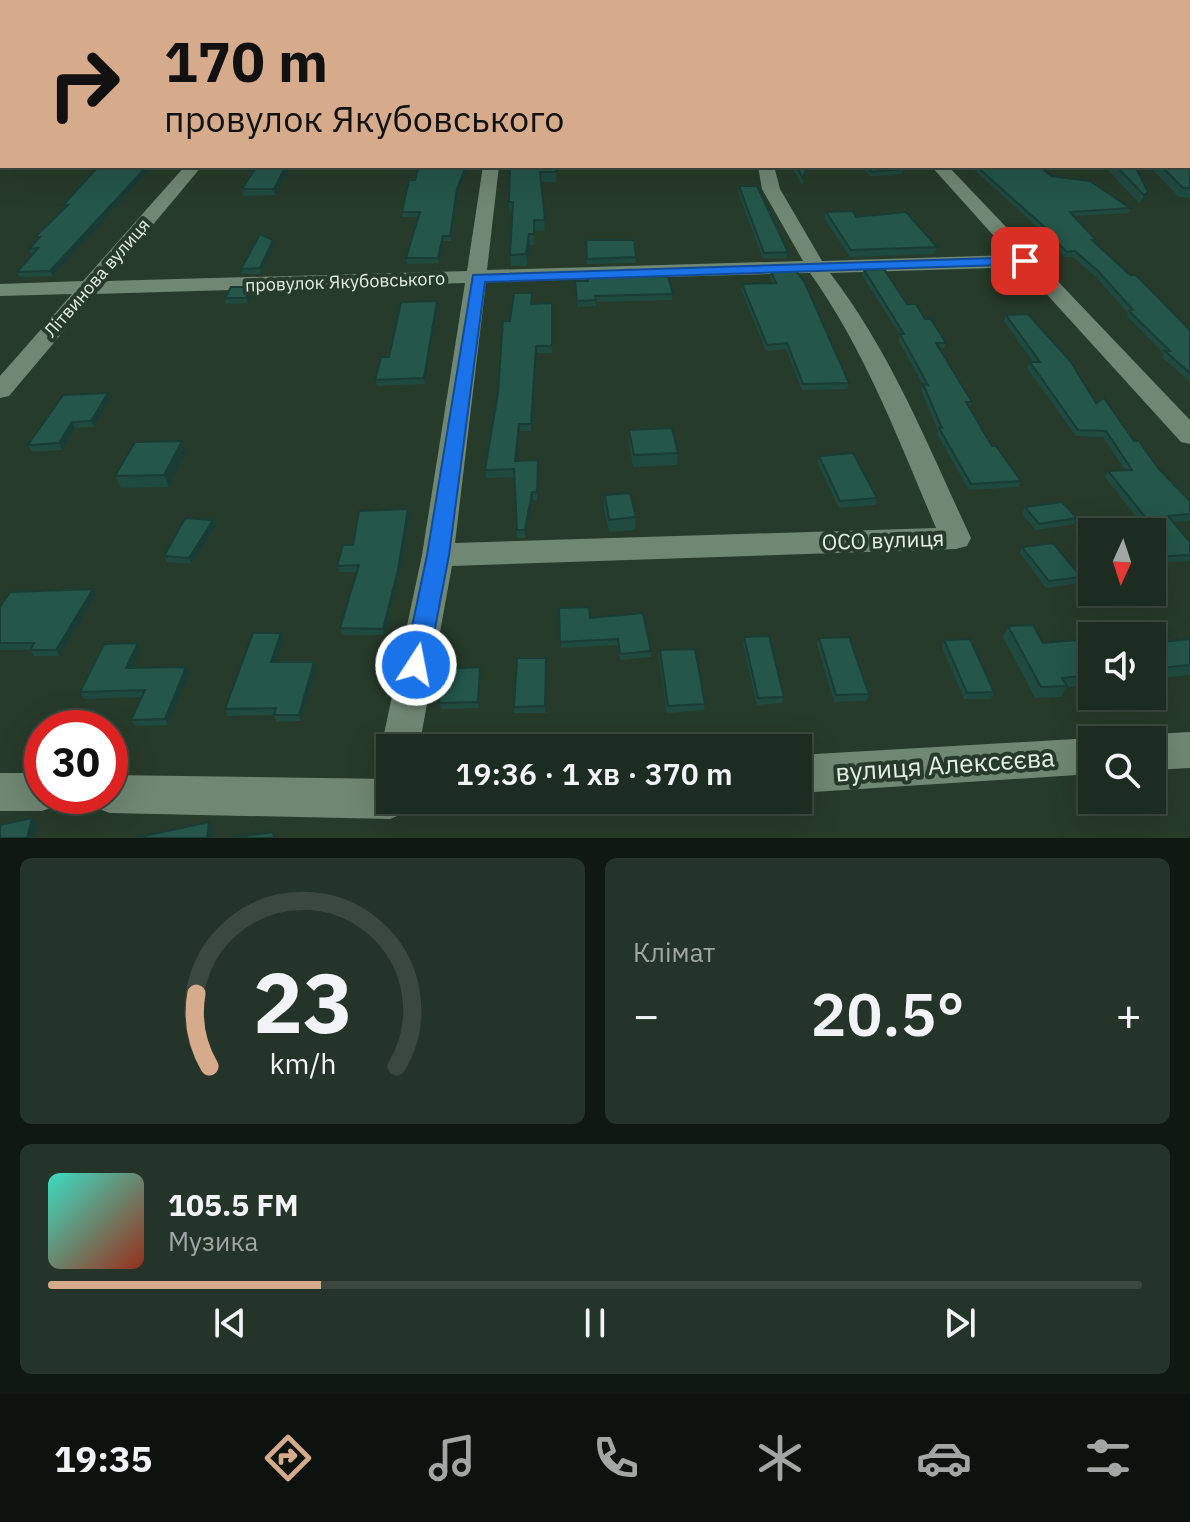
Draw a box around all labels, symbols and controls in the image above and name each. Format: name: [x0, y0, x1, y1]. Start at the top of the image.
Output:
text: 170 m: [164, 25, 328, 97]
icon: right: [32, 32, 136, 136]
text: провулок Якубовського: [164, 95, 564, 142]
street label: Літвинова вулиця: [39, 213, 155, 342]
pin: [991, 227, 1059, 295]
icon: arrive: [1003, 239, 1047, 283]
street label: провулок Якубовського: [245, 267, 445, 296]
north arrow: [1078, 518, 1166, 606]
map controls: [1078, 518, 1166, 814]
street label: ОСО вулиця: [821, 523, 945, 556]
button: sound: [1078, 622, 1166, 710]
position arrow: [374, 623, 458, 707]
speed limit sign: 30: [24, 710, 128, 814]
button: search: [1078, 726, 1166, 814]
street label: вулиця Алексєєва: [834, 739, 1056, 789]
text: 19:36 · 1 хв · 370 m: [455, 754, 733, 793]
text: Клімат: [633, 935, 715, 969]
text: 23: [253, 948, 352, 1056]
text: 20.5°: [810, 974, 965, 1053]
text: −: [633, 986, 659, 1043]
text: +: [1116, 986, 1142, 1043]
text: km/h: [269, 1045, 336, 1082]
text: 105.5 FM: [168, 1185, 299, 1224]
text: Музика: [168, 1224, 258, 1258]
icon: previous: [208, 1301, 252, 1345]
icon: pause: [573, 1301, 617, 1345]
icon: next: [938, 1301, 982, 1345]
icon: directions: [260, 1430, 316, 1486]
icon: music: [424, 1430, 480, 1486]
icon: phone: [588, 1430, 644, 1486]
icon: climate: [752, 1430, 808, 1486]
icon: car: [916, 1430, 972, 1486]
icon: filters: [1080, 1430, 1136, 1486]
text: 19:35: [54, 1435, 152, 1482]

